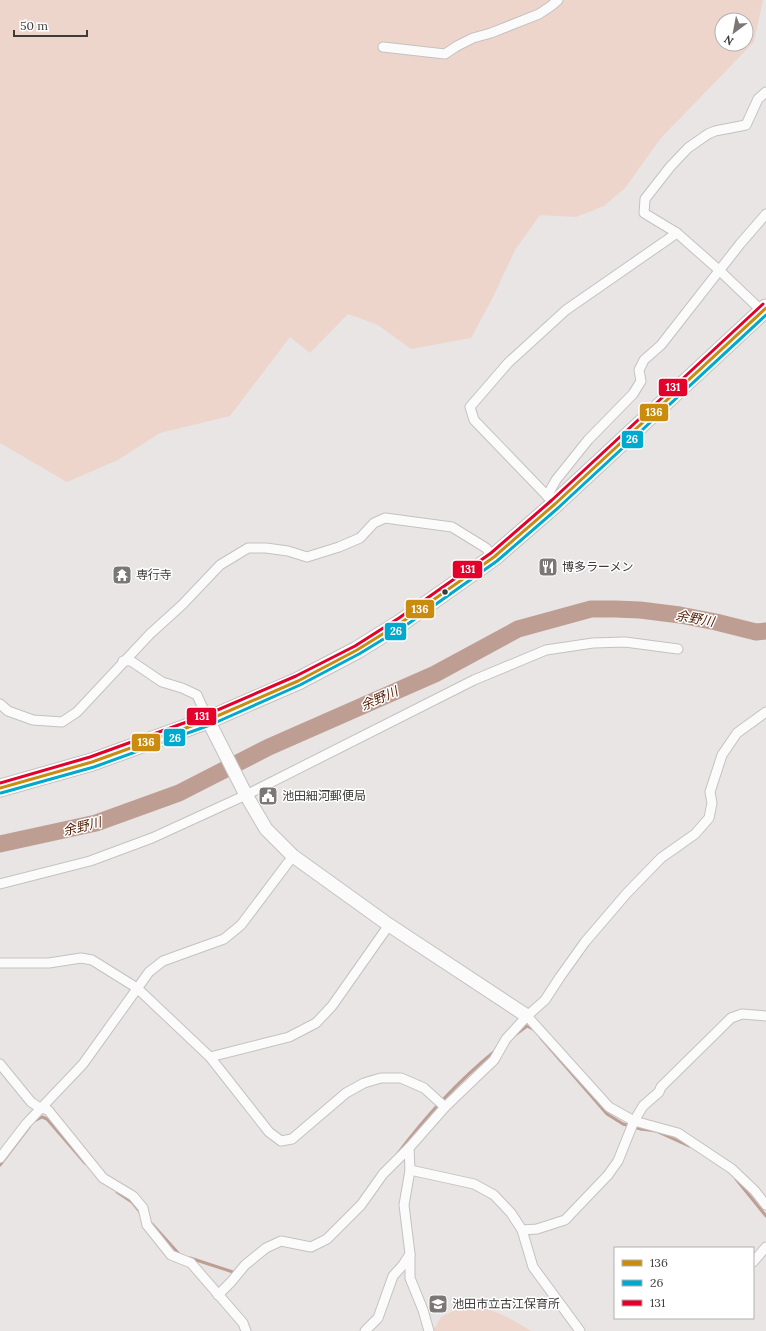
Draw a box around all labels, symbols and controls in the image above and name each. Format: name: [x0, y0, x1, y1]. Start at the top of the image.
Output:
scale bar: [14, 12, 87, 38]
north arrow: [714, 12, 754, 52]
text: 50 m: [20, 18, 48, 33]
text: N: [721, 32, 736, 49]
line badge: 131: [658, 378, 688, 397]
text: 131: [665, 380, 681, 394]
line badge: 136: [639, 403, 669, 422]
text: 136: [646, 405, 662, 419]
line badge: 26: [621, 430, 644, 449]
text: 26: [626, 432, 638, 446]
restaurant icon: 博多ラーメン: [537, 556, 559, 578]
place label: 博多ラーメン: [562, 559, 634, 574]
line badge: 131: [452, 560, 483, 579]
text: 131: [460, 562, 476, 576]
temple icon: 専行寺: [111, 564, 133, 586]
place label: 専行寺: [136, 567, 172, 582]
unlabelled marker: [440, 587, 450, 597]
line badge: 136: [405, 599, 435, 619]
text: 136: [412, 602, 428, 616]
water label: 余野川: [674, 607, 718, 631]
line badge: 26: [384, 622, 407, 641]
text: 26: [390, 624, 402, 638]
water label: 余野川: [358, 682, 402, 714]
line badge: 131: [186, 707, 217, 726]
text: 131: [194, 709, 210, 723]
line badge: 26: [163, 728, 186, 747]
text: 26: [169, 731, 181, 745]
line badge: 136: [131, 733, 161, 752]
text: 136: [138, 735, 154, 749]
public building icon: 池田細河郵便局: [257, 785, 279, 807]
place label: 池田細河郵便局: [282, 788, 366, 803]
water label: 余野川: [61, 813, 105, 839]
legend: [614, 1247, 754, 1319]
text: 136: [650, 1255, 668, 1270]
text: 26: [650, 1275, 663, 1290]
school or university icon: 池田市立古江保育所: [427, 1293, 449, 1315]
text: 131: [650, 1295, 665, 1310]
place label: 池田市立古江保育所: [452, 1296, 560, 1311]

